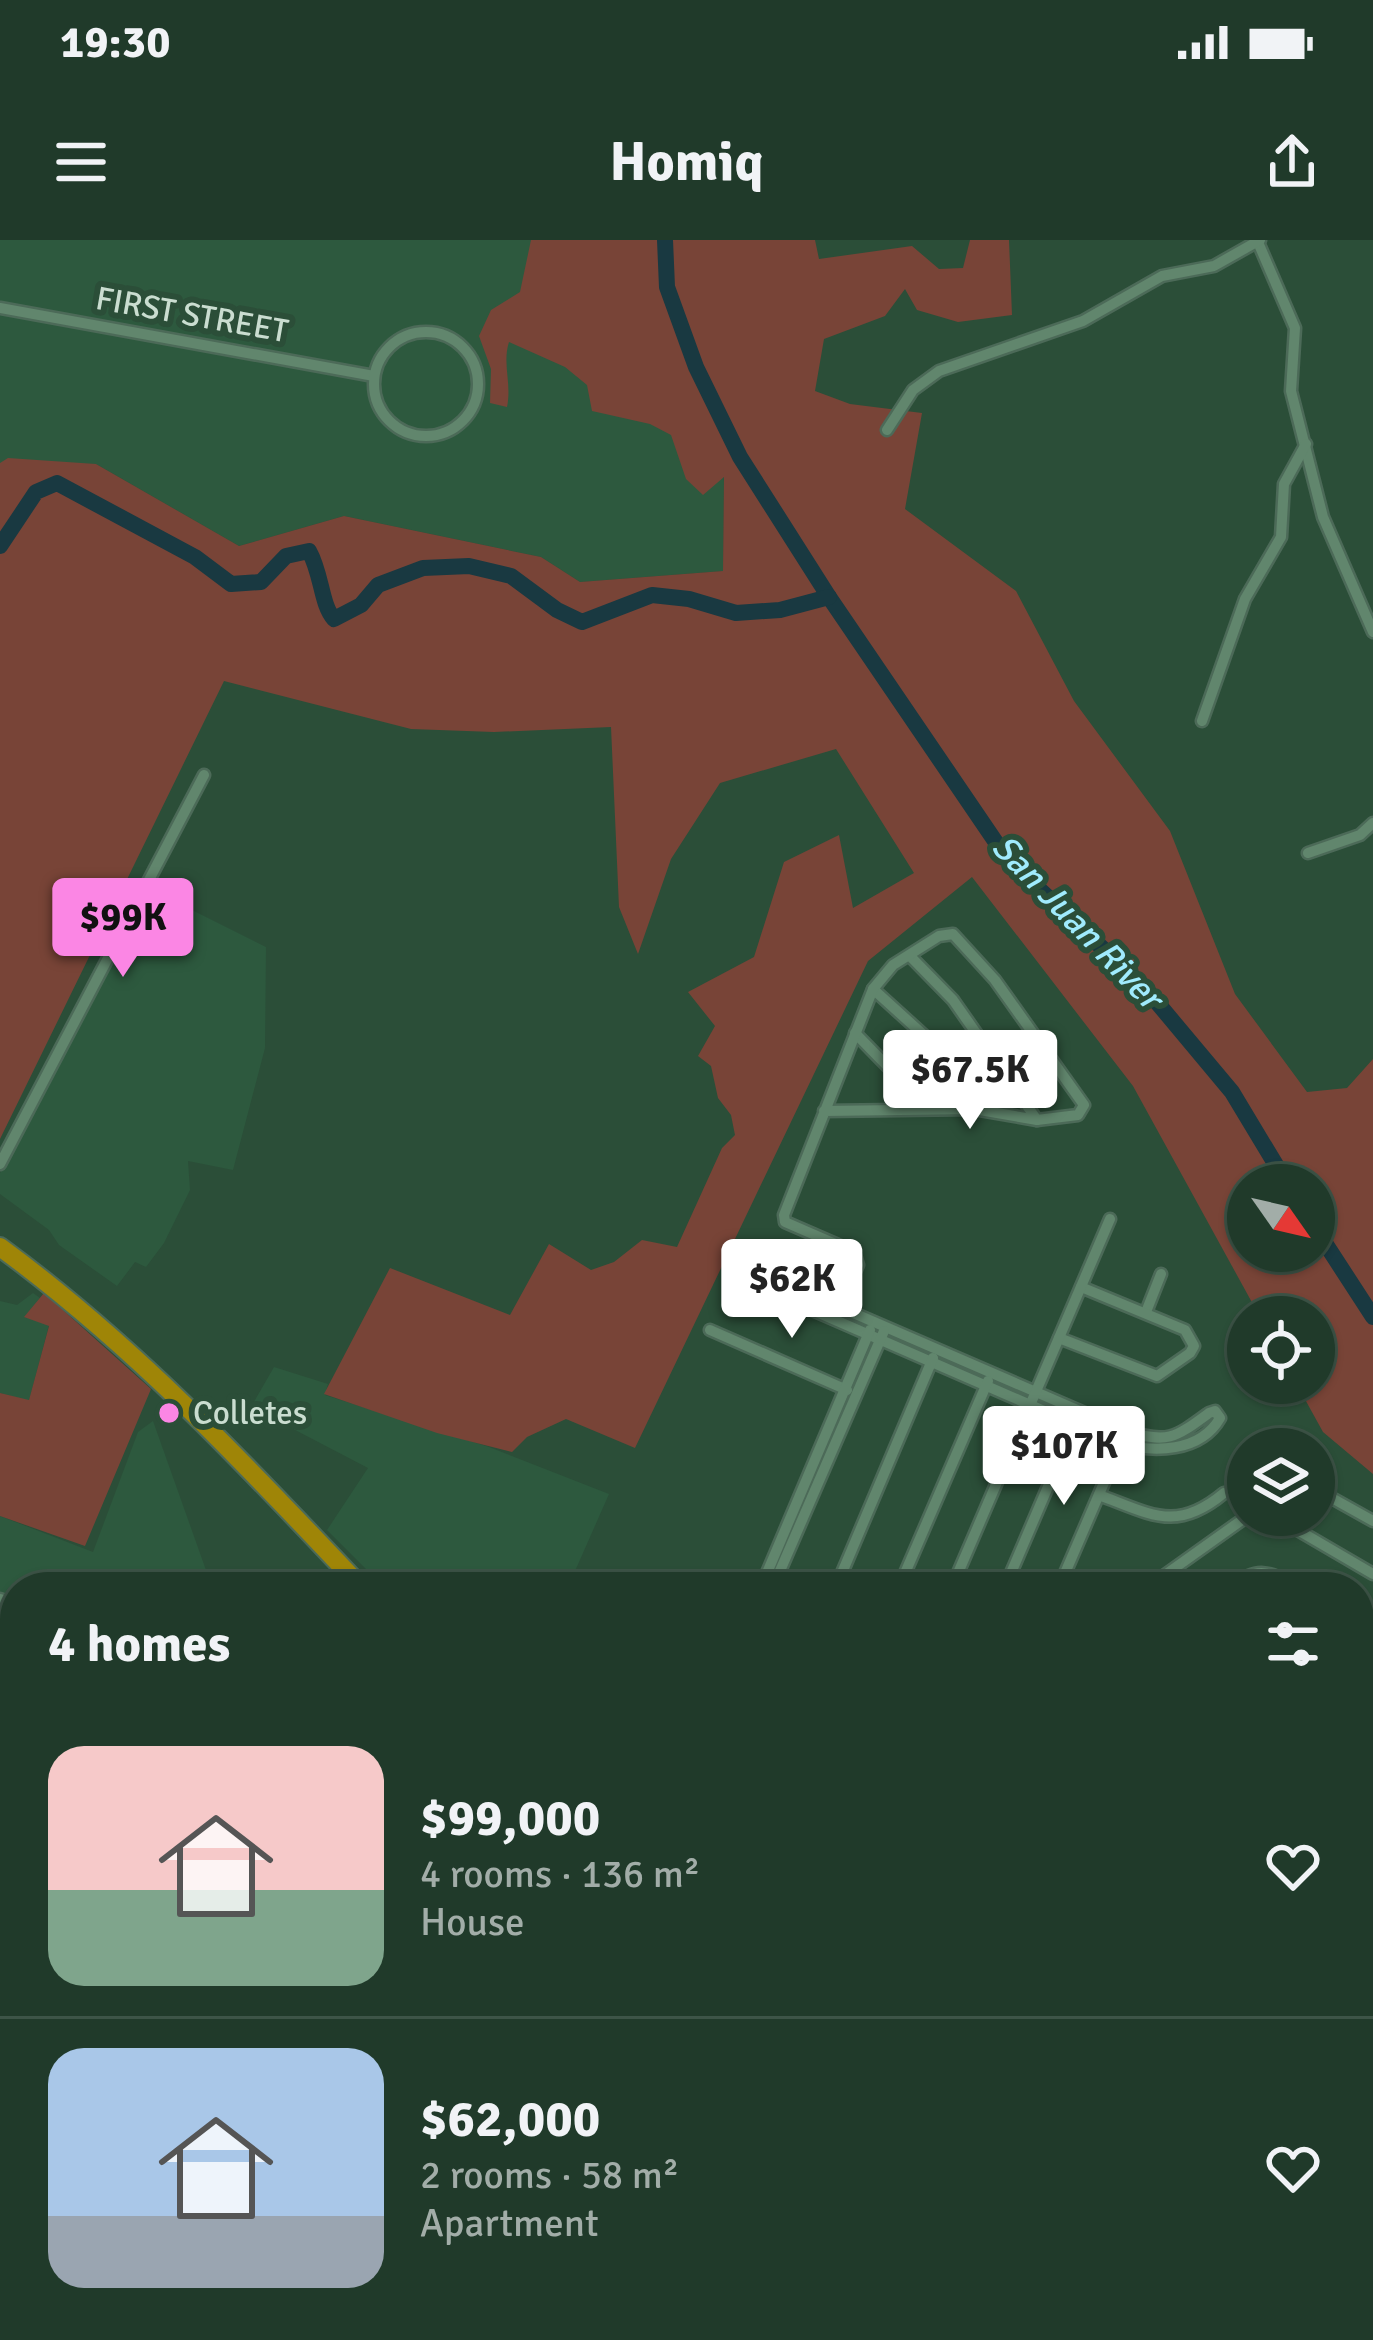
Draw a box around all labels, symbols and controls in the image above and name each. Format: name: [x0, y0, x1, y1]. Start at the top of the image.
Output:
text: 19:30: [60, 15, 170, 70]
icon: menu: [48, 129, 114, 195]
text: Homiq: [609, 129, 764, 196]
icon: share: [1259, 129, 1325, 195]
street label: FIRST STREET: [93, 278, 291, 352]
water label: San Juan River: [982, 825, 1175, 1022]
pin: $99K: [52, 878, 194, 980]
text: $99K: [79, 893, 167, 941]
pin: $67.5K: [872, 1030, 1068, 1132]
text: $67.5K: [910, 1045, 1030, 1093]
north arrow: [1227, 1164, 1335, 1272]
map controls: [1227, 1164, 1335, 1536]
pin: $62K: [721, 1239, 863, 1341]
text: $62K: [748, 1254, 836, 1302]
button: locate: [1227, 1296, 1335, 1404]
place label: Colletes: [193, 1393, 307, 1434]
marker: Colletes: [156, 1400, 182, 1426]
pin: $107K: [980, 1406, 1148, 1508]
text: $107K: [1010, 1421, 1118, 1469]
button: layers: [1227, 1428, 1335, 1536]
icon: filters: [1260, 1611, 1326, 1677]
text: 4 homes: [48, 1613, 230, 1676]
text: $99,000: [420, 1787, 600, 1850]
icon: home: [144, 1794, 288, 1938]
icon: heart: [1260, 1833, 1326, 1899]
text: 4 rooms · 136 m²: [420, 1850, 700, 1898]
text: House: [420, 1898, 525, 1946]
text: $62,000: [420, 2088, 600, 2151]
icon: home: [144, 2096, 288, 2240]
icon: heart: [1260, 2135, 1326, 2201]
text: 2 rooms · 58 m²: [420, 2151, 679, 2199]
text: Apartment: [420, 2199, 599, 2247]

